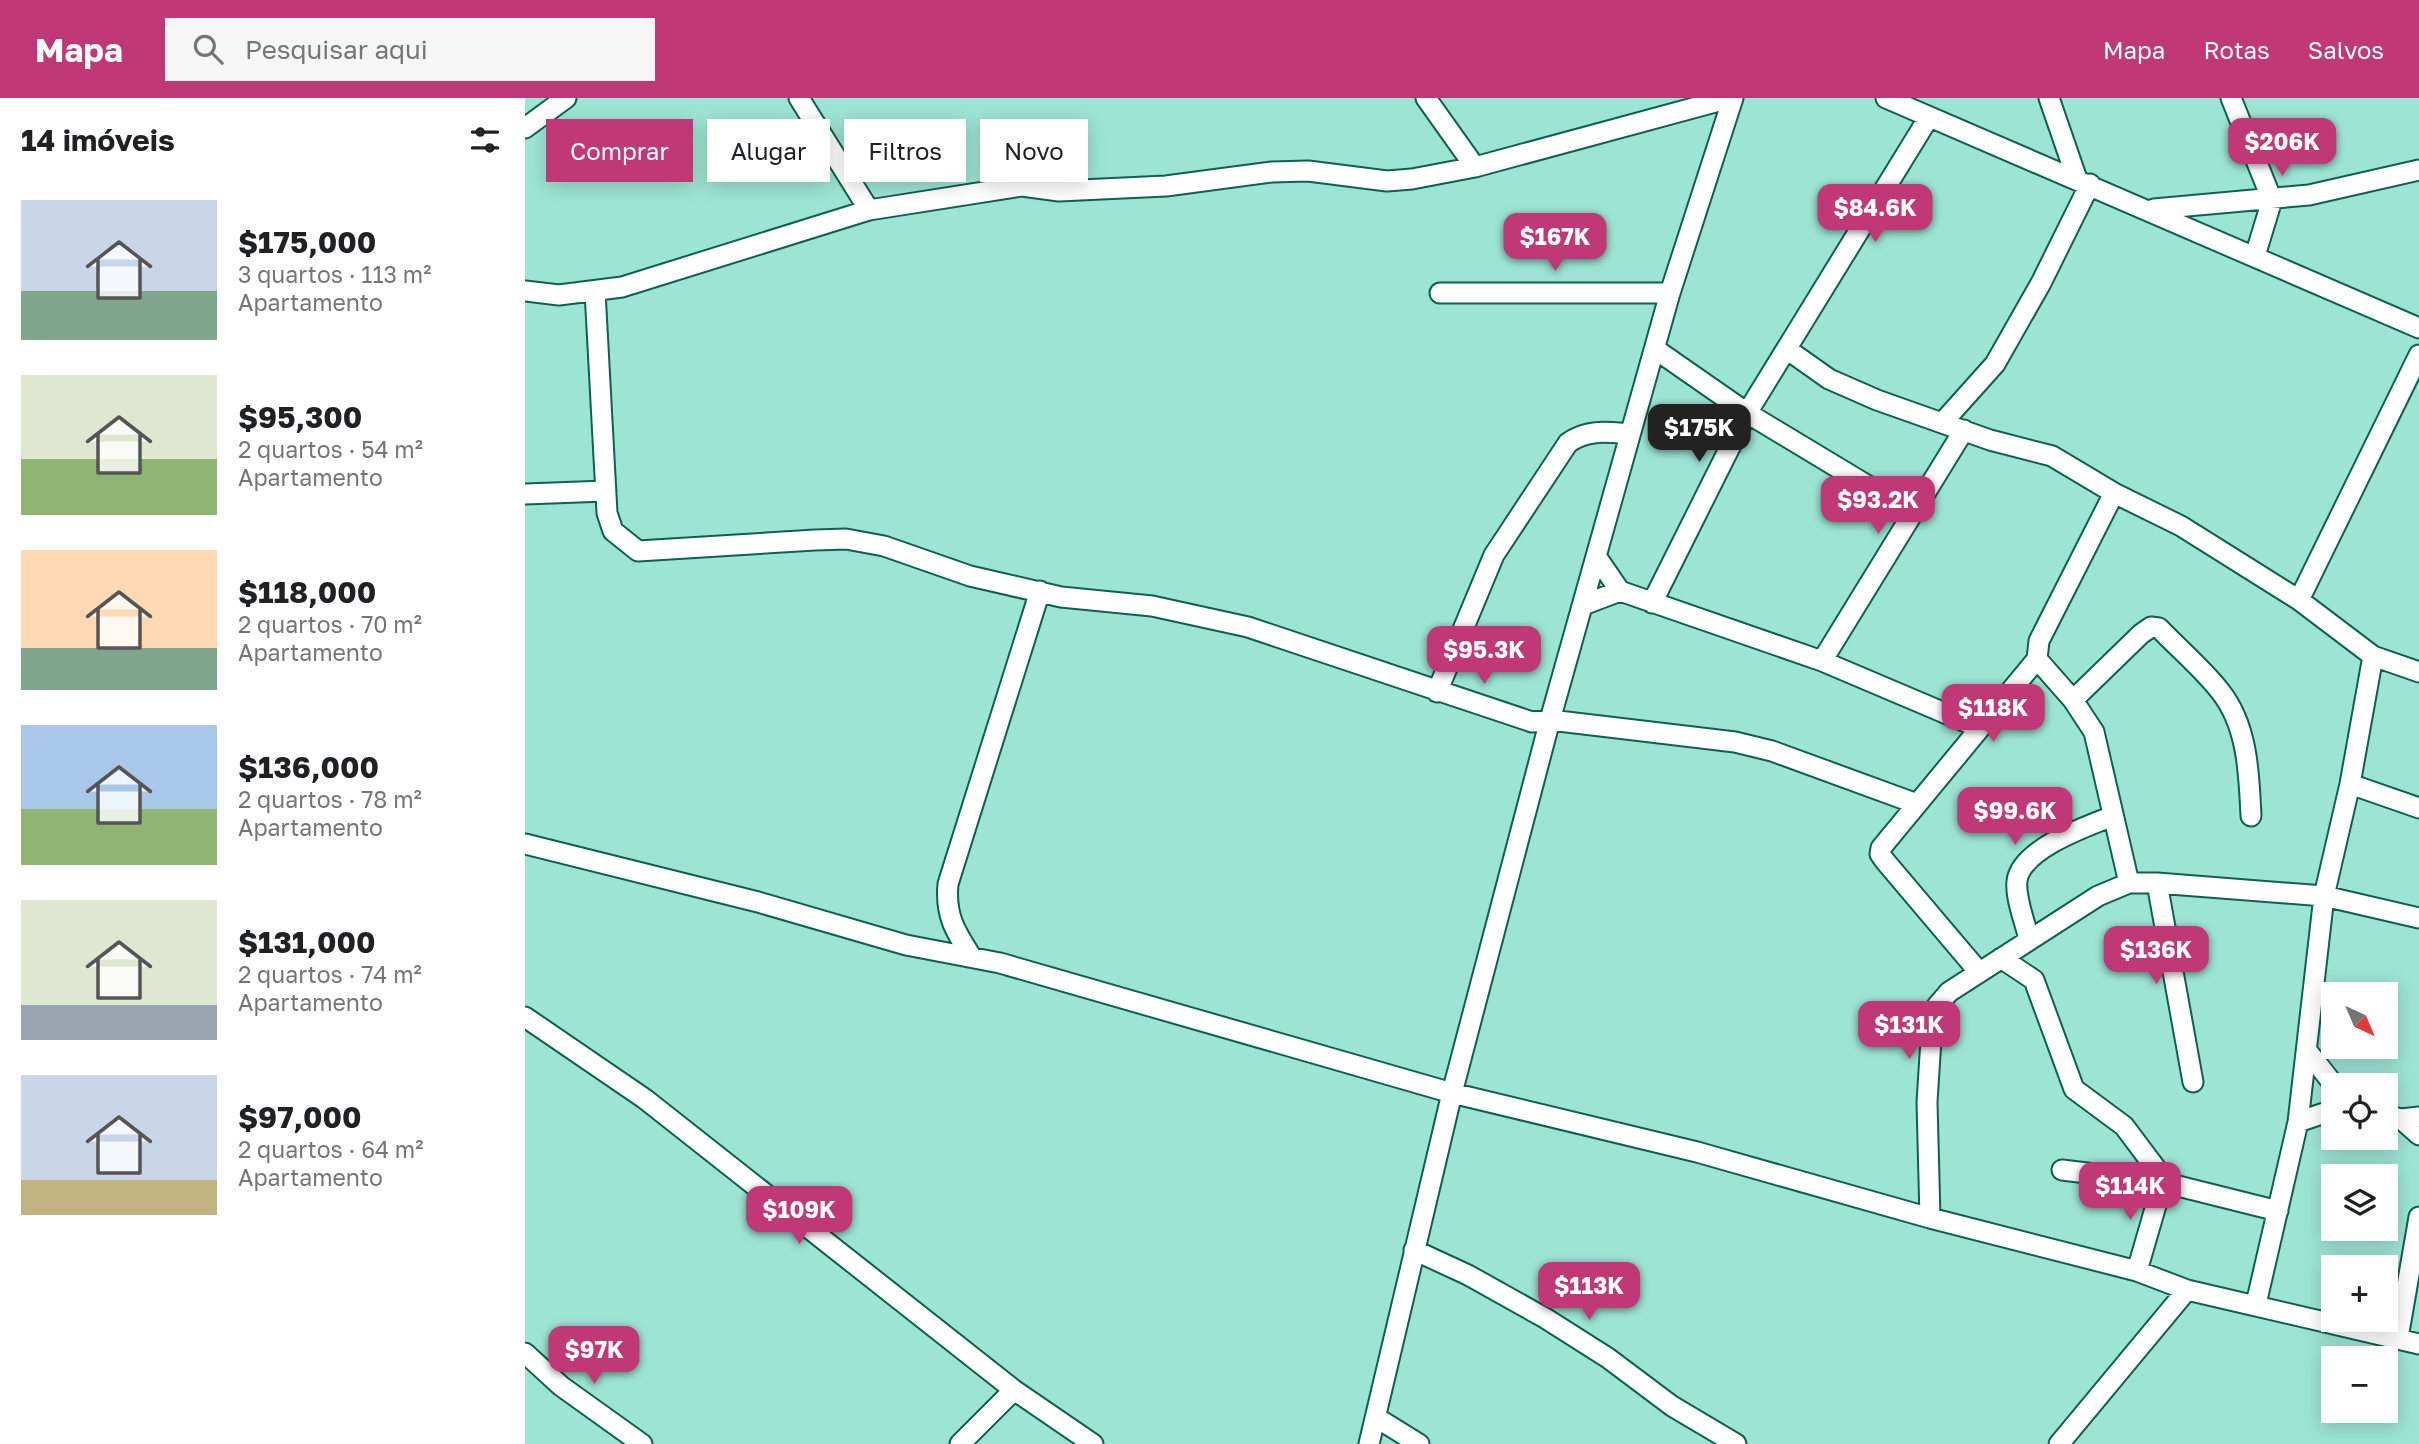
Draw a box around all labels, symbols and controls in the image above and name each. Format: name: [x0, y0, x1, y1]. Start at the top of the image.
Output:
search box: [165, 18, 655, 81]
text: Mapa: [35, 30, 123, 69]
icon: search: [189, 30, 227, 68]
text: Pesquisar aqui: [245, 34, 428, 65]
text: Mapa: [2103, 35, 2165, 64]
text: Rotas: [2203, 35, 2270, 64]
text: Salvos: [2308, 35, 2384, 64]
pin: $206K: [2233, 118, 2331, 178]
chip: Comprar: [546, 119, 693, 182]
chip: Alugar: [707, 119, 830, 182]
chip: Filtros: [844, 119, 966, 182]
chip: Novo: [980, 119, 1088, 182]
icon: filters: [466, 121, 504, 159]
text: 14 imóveis: [21, 122, 175, 158]
text: $206K: [2244, 127, 2320, 155]
pin: $84.6K: [1818, 184, 1932, 244]
text: $84.6K: [1833, 193, 1917, 221]
pin: $167K: [1506, 214, 1604, 273]
text: $167K: [1519, 222, 1591, 250]
text: $175,000: [238, 224, 376, 260]
icon: home: [77, 228, 161, 312]
text: 3 quartos · 113 m²: [238, 260, 431, 288]
text: Apartamento: [238, 288, 383, 316]
text: $95,300: [238, 399, 362, 435]
icon: home: [77, 403, 161, 487]
pin: $175K: [1650, 404, 1748, 464]
text: $175K: [1664, 413, 1734, 441]
text: 2 quartos · 54 m²: [238, 435, 423, 463]
text: Apartamento: [238, 463, 383, 491]
pin: $93.2K: [1821, 476, 1935, 536]
text: $93.2K: [1837, 485, 1919, 513]
text: $118,000: [238, 574, 376, 610]
icon: home: [77, 578, 161, 662]
text: 2 quartos · 70 m²: [238, 610, 422, 638]
pin: $95.3K: [1427, 626, 1541, 686]
text: $95.3K: [1443, 635, 1525, 663]
text: Apartamento: [238, 638, 383, 666]
pin: $118K: [1944, 684, 2042, 744]
text: $118K: [1958, 693, 2028, 721]
text: $136,000: [238, 749, 379, 785]
icon: home: [77, 753, 161, 837]
text: 2 quartos · 78 m²: [238, 785, 422, 813]
pin: $99.6K: [1958, 788, 2072, 847]
text: $99.6K: [1973, 796, 2057, 824]
text: Apartamento: [238, 813, 383, 841]
text: $131,000: [238, 924, 375, 960]
pin: $136K: [2107, 926, 2205, 986]
icon: home: [77, 928, 161, 1012]
text: $136K: [2120, 935, 2192, 963]
text: 2 quartos · 74 m²: [238, 960, 422, 988]
north arrow: [2321, 982, 2397, 1059]
map controls: [2321, 982, 2398, 1423]
text: Apartamento: [238, 988, 383, 1016]
pin: $131K: [1860, 1002, 1958, 1061]
text: $131K: [1874, 1010, 1944, 1038]
button: locate: [2321, 1073, 2398, 1150]
text: $97,000: [238, 1099, 362, 1135]
icon: home: [77, 1103, 161, 1187]
text: 2 quartos · 64 m²: [238, 1135, 424, 1163]
pin: $114K: [2081, 1162, 2179, 1222]
text: Apartamento: [238, 1163, 383, 1191]
button: layers: [2321, 1164, 2398, 1241]
text: $114K: [2095, 1171, 2165, 1199]
pin: $109K: [750, 1186, 848, 1246]
text: $109K: [762, 1195, 836, 1223]
button: +: [2321, 1255, 2398, 1332]
pin: $113K: [1540, 1262, 1638, 1322]
text: $113K: [1554, 1271, 1624, 1299]
pin: $97K: [553, 1326, 635, 1386]
text: $97K: [564, 1335, 624, 1363]
button: −: [2321, 1346, 2398, 1423]

